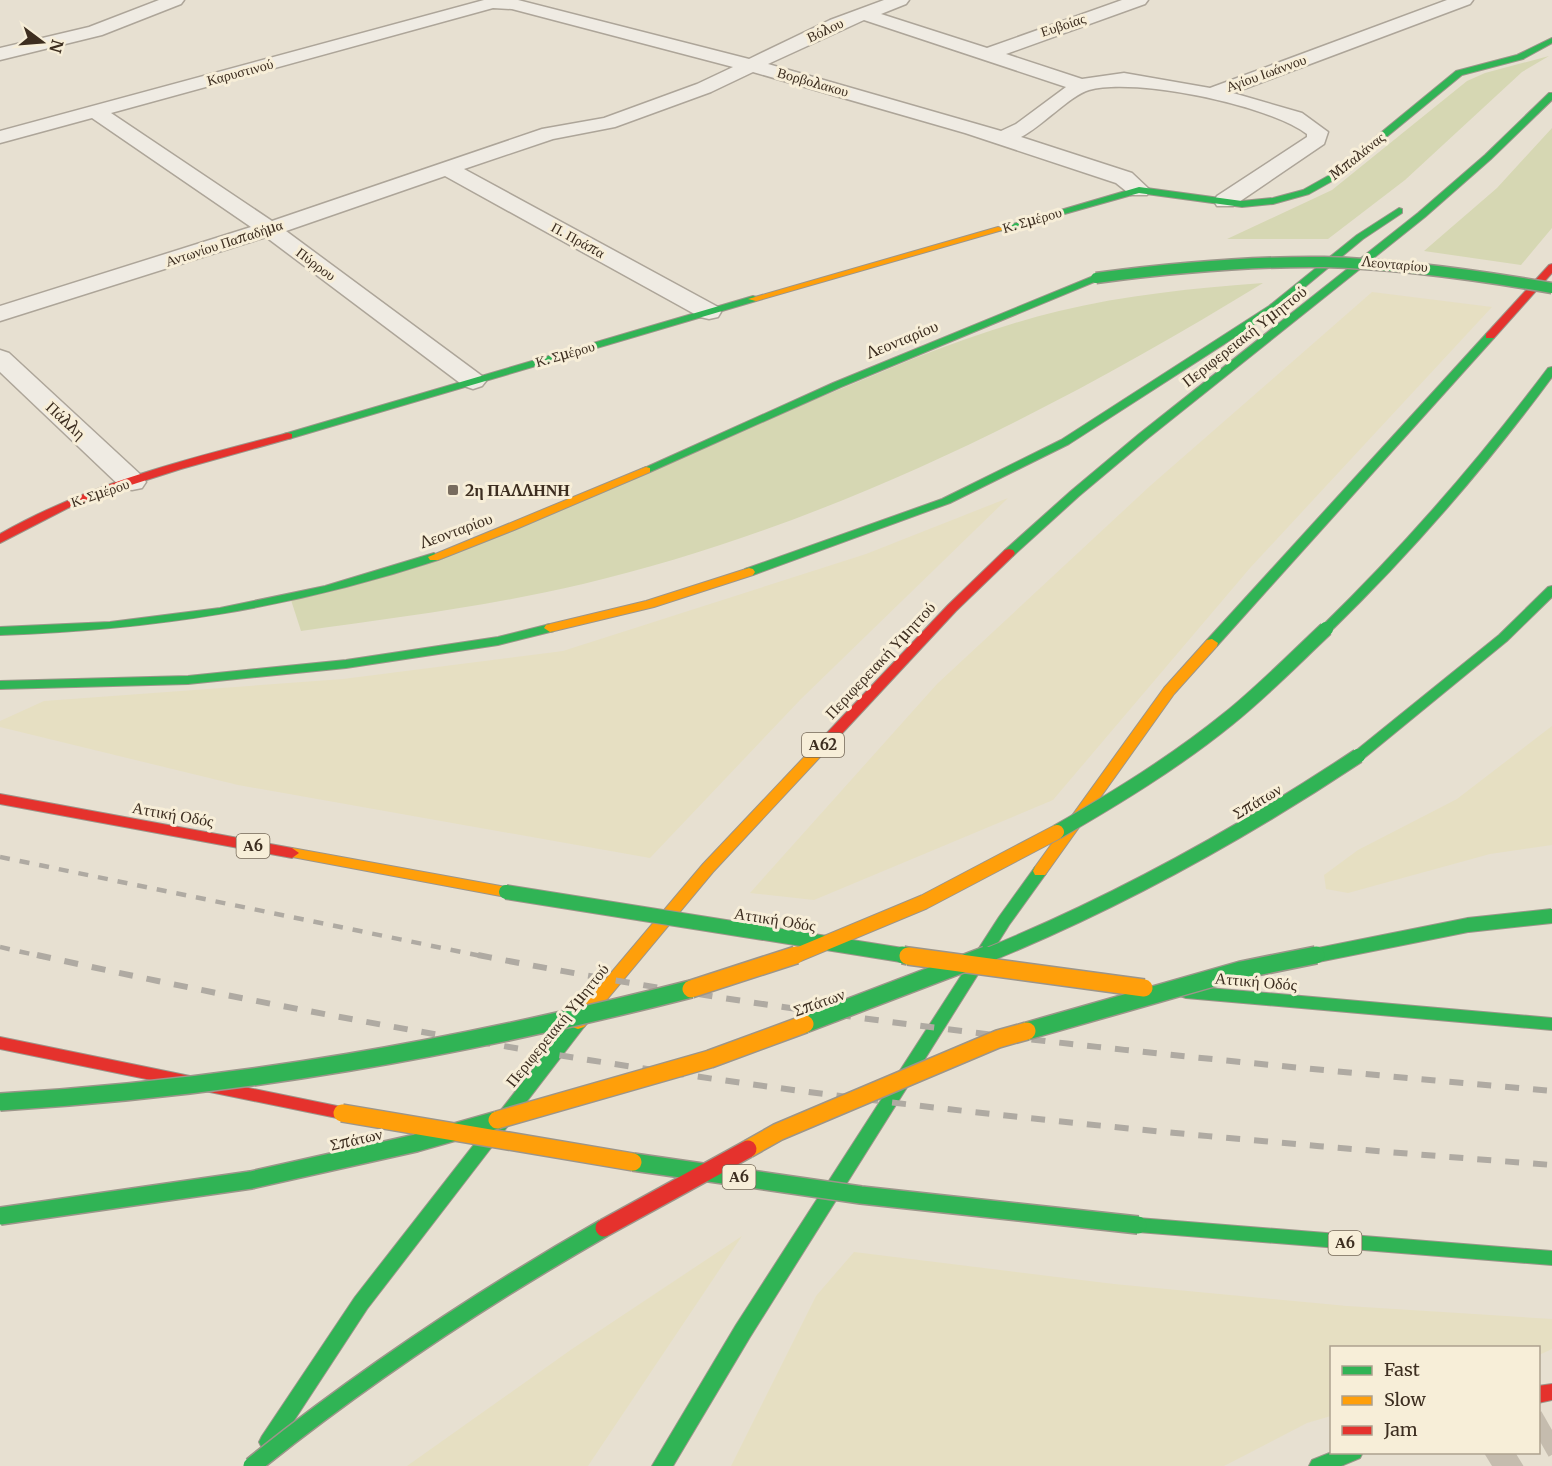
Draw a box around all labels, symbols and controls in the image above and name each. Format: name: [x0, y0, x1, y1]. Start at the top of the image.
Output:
street label: Ευβοίας: [1038, 9, 1088, 41]
north arrow: [12, 12, 72, 72]
street label: Βόλου: [804, 14, 846, 46]
text: N: [45, 37, 68, 55]
street label: Αγίου Ιωάννου: [1223, 50, 1309, 96]
street label: Καρυστινού: [205, 54, 275, 89]
street label: Βορβολακου: [775, 63, 851, 101]
street label: Μπαλάνας: [1326, 128, 1389, 184]
street label: Κ. Σμέρου: [1000, 203, 1064, 237]
street label: Αντωνίου Παπαδήμα: [163, 215, 286, 270]
street label: Π. Πράπα: [548, 218, 609, 262]
street label: Πύρρου: [293, 243, 339, 285]
street label: Λεονταρίου: [1360, 252, 1429, 276]
street label: Περιφερειακή Υμηττού: [1178, 281, 1310, 391]
street label: Λεονταρίου: [862, 316, 941, 363]
street label: Κ. Σμέρου: [533, 337, 597, 371]
street label: Πάλλη: [42, 397, 90, 443]
street label: Κ. Σμέρου: [68, 475, 132, 511]
place label: 2η ΠΑΛΛΗΝΗ: [465, 480, 570, 500]
marker: 2η ΠΑΛΛΗΝΗ: [446, 483, 460, 497]
street label: Λεονταρίου: [416, 508, 495, 553]
street label: Περιφερειακή Υμηττού: [821, 597, 939, 723]
road number: Α62: [802, 733, 844, 757]
street label: Σπάτων: [1229, 779, 1285, 823]
street label: Αττική Οδός: [131, 797, 216, 831]
road number: Α6: [236, 834, 270, 858]
street label: Αττική Οδός: [733, 903, 818, 935]
street label: Περιφερειακή Υμηττού: [501, 959, 613, 1091]
street label: Αττική Οδός: [1214, 967, 1299, 995]
street label: Σπάτων: [791, 984, 847, 1020]
street label: Σπάτων: [328, 1123, 384, 1155]
road number: Α6: [722, 1165, 756, 1189]
road number: Α6: [1328, 1231, 1362, 1255]
legend: [1330, 1346, 1540, 1454]
text: Fast: [1384, 1358, 1420, 1381]
text: Slow: [1384, 1388, 1427, 1411]
text: Jam: [1383, 1418, 1418, 1441]

